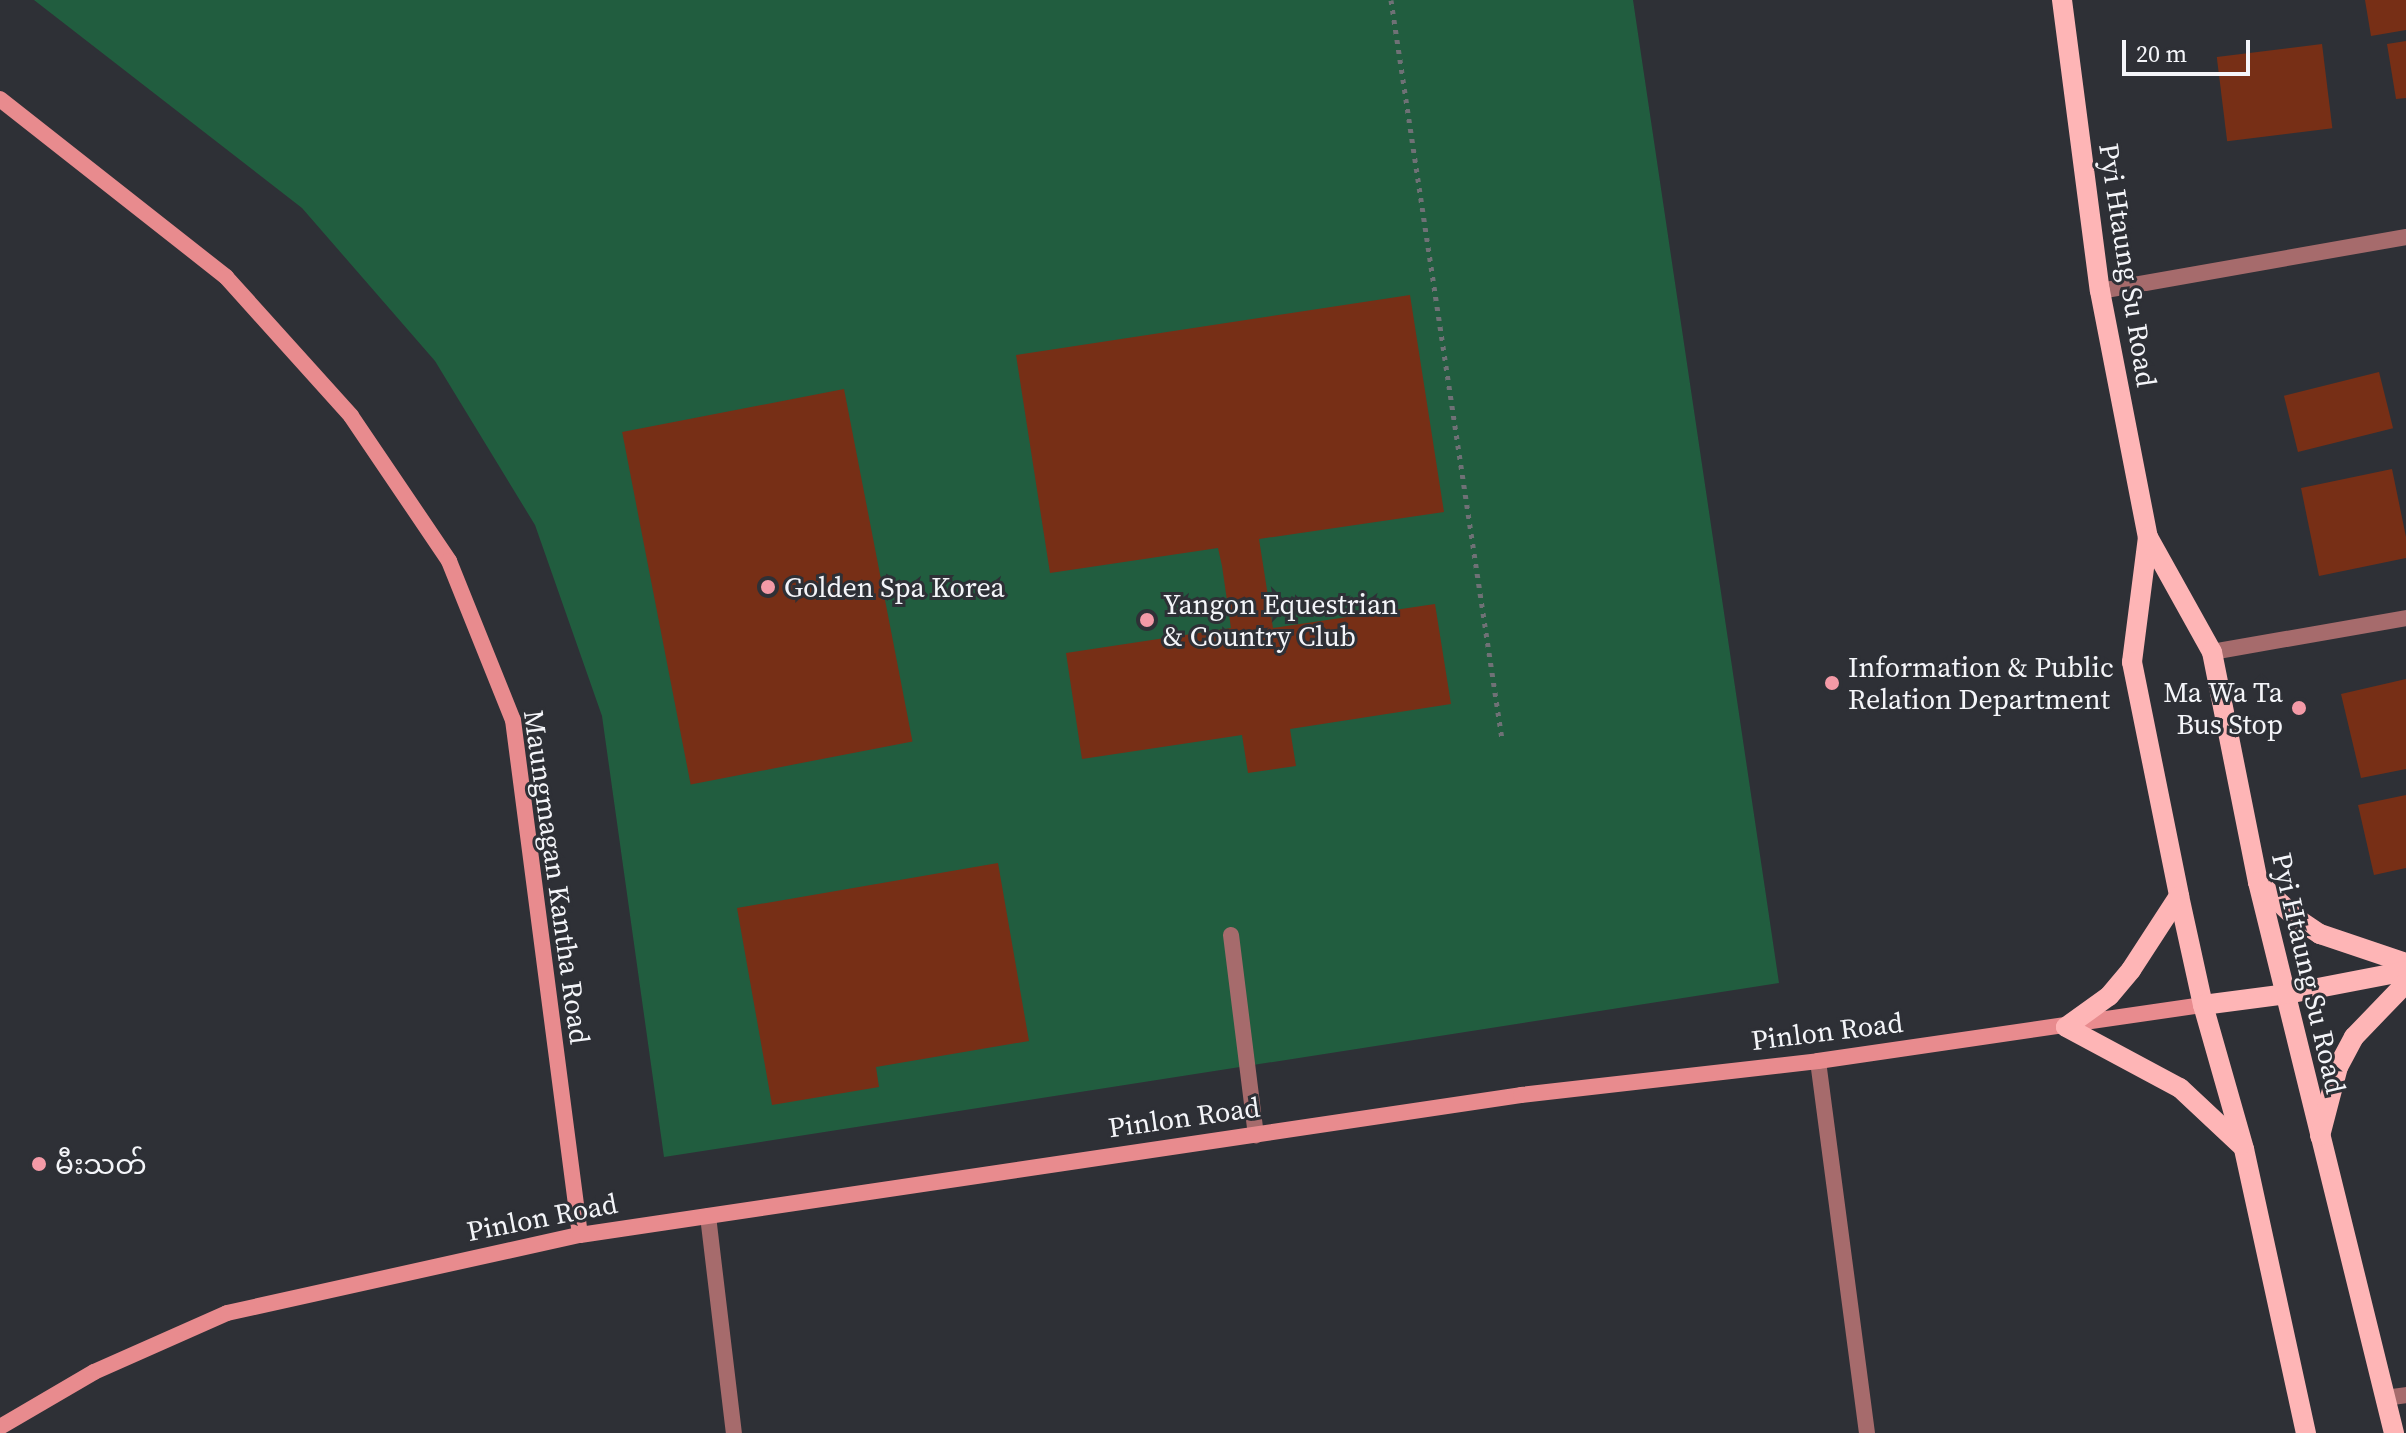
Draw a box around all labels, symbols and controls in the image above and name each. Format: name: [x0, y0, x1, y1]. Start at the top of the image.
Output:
scale bar: [2126, 24, 2254, 74]
text: 20 m: [2136, 37, 2187, 70]
street label: Pyi Htaung Su Road: [2092, 141, 2164, 389]
place label: Golden Spa Korea: [784, 570, 1005, 604]
marker: Golden Spa Korea: [759, 578, 777, 596]
place label: Yangon Equestrian & Country Club: [1163, 587, 1398, 653]
marker: Yangon Equestrian & Country Club: [1138, 611, 1156, 629]
place label: Information & Public Relation Department: [1848, 650, 2114, 716]
marker: Information & Public Relation Department: [1823, 674, 1841, 692]
place label: Ma Wa Ta Bus Stop: [2162, 675, 2283, 741]
marker: Ma Wa Ta Bus Stop: [2290, 699, 2308, 717]
street label: Maungmagan Kantha Road: [517, 708, 597, 1046]
street label: Pyi Htaung Su Road: [2265, 849, 2353, 1097]
street label: Pinlon Road: [1749, 1005, 1905, 1057]
street label: Pinlon Road: [1106, 1090, 1262, 1144]
place label: မီးသတ်: [55, 1147, 147, 1181]
marker: မီးသတ်: [30, 1155, 48, 1173]
street label: Pinlon Road: [464, 1186, 620, 1248]

